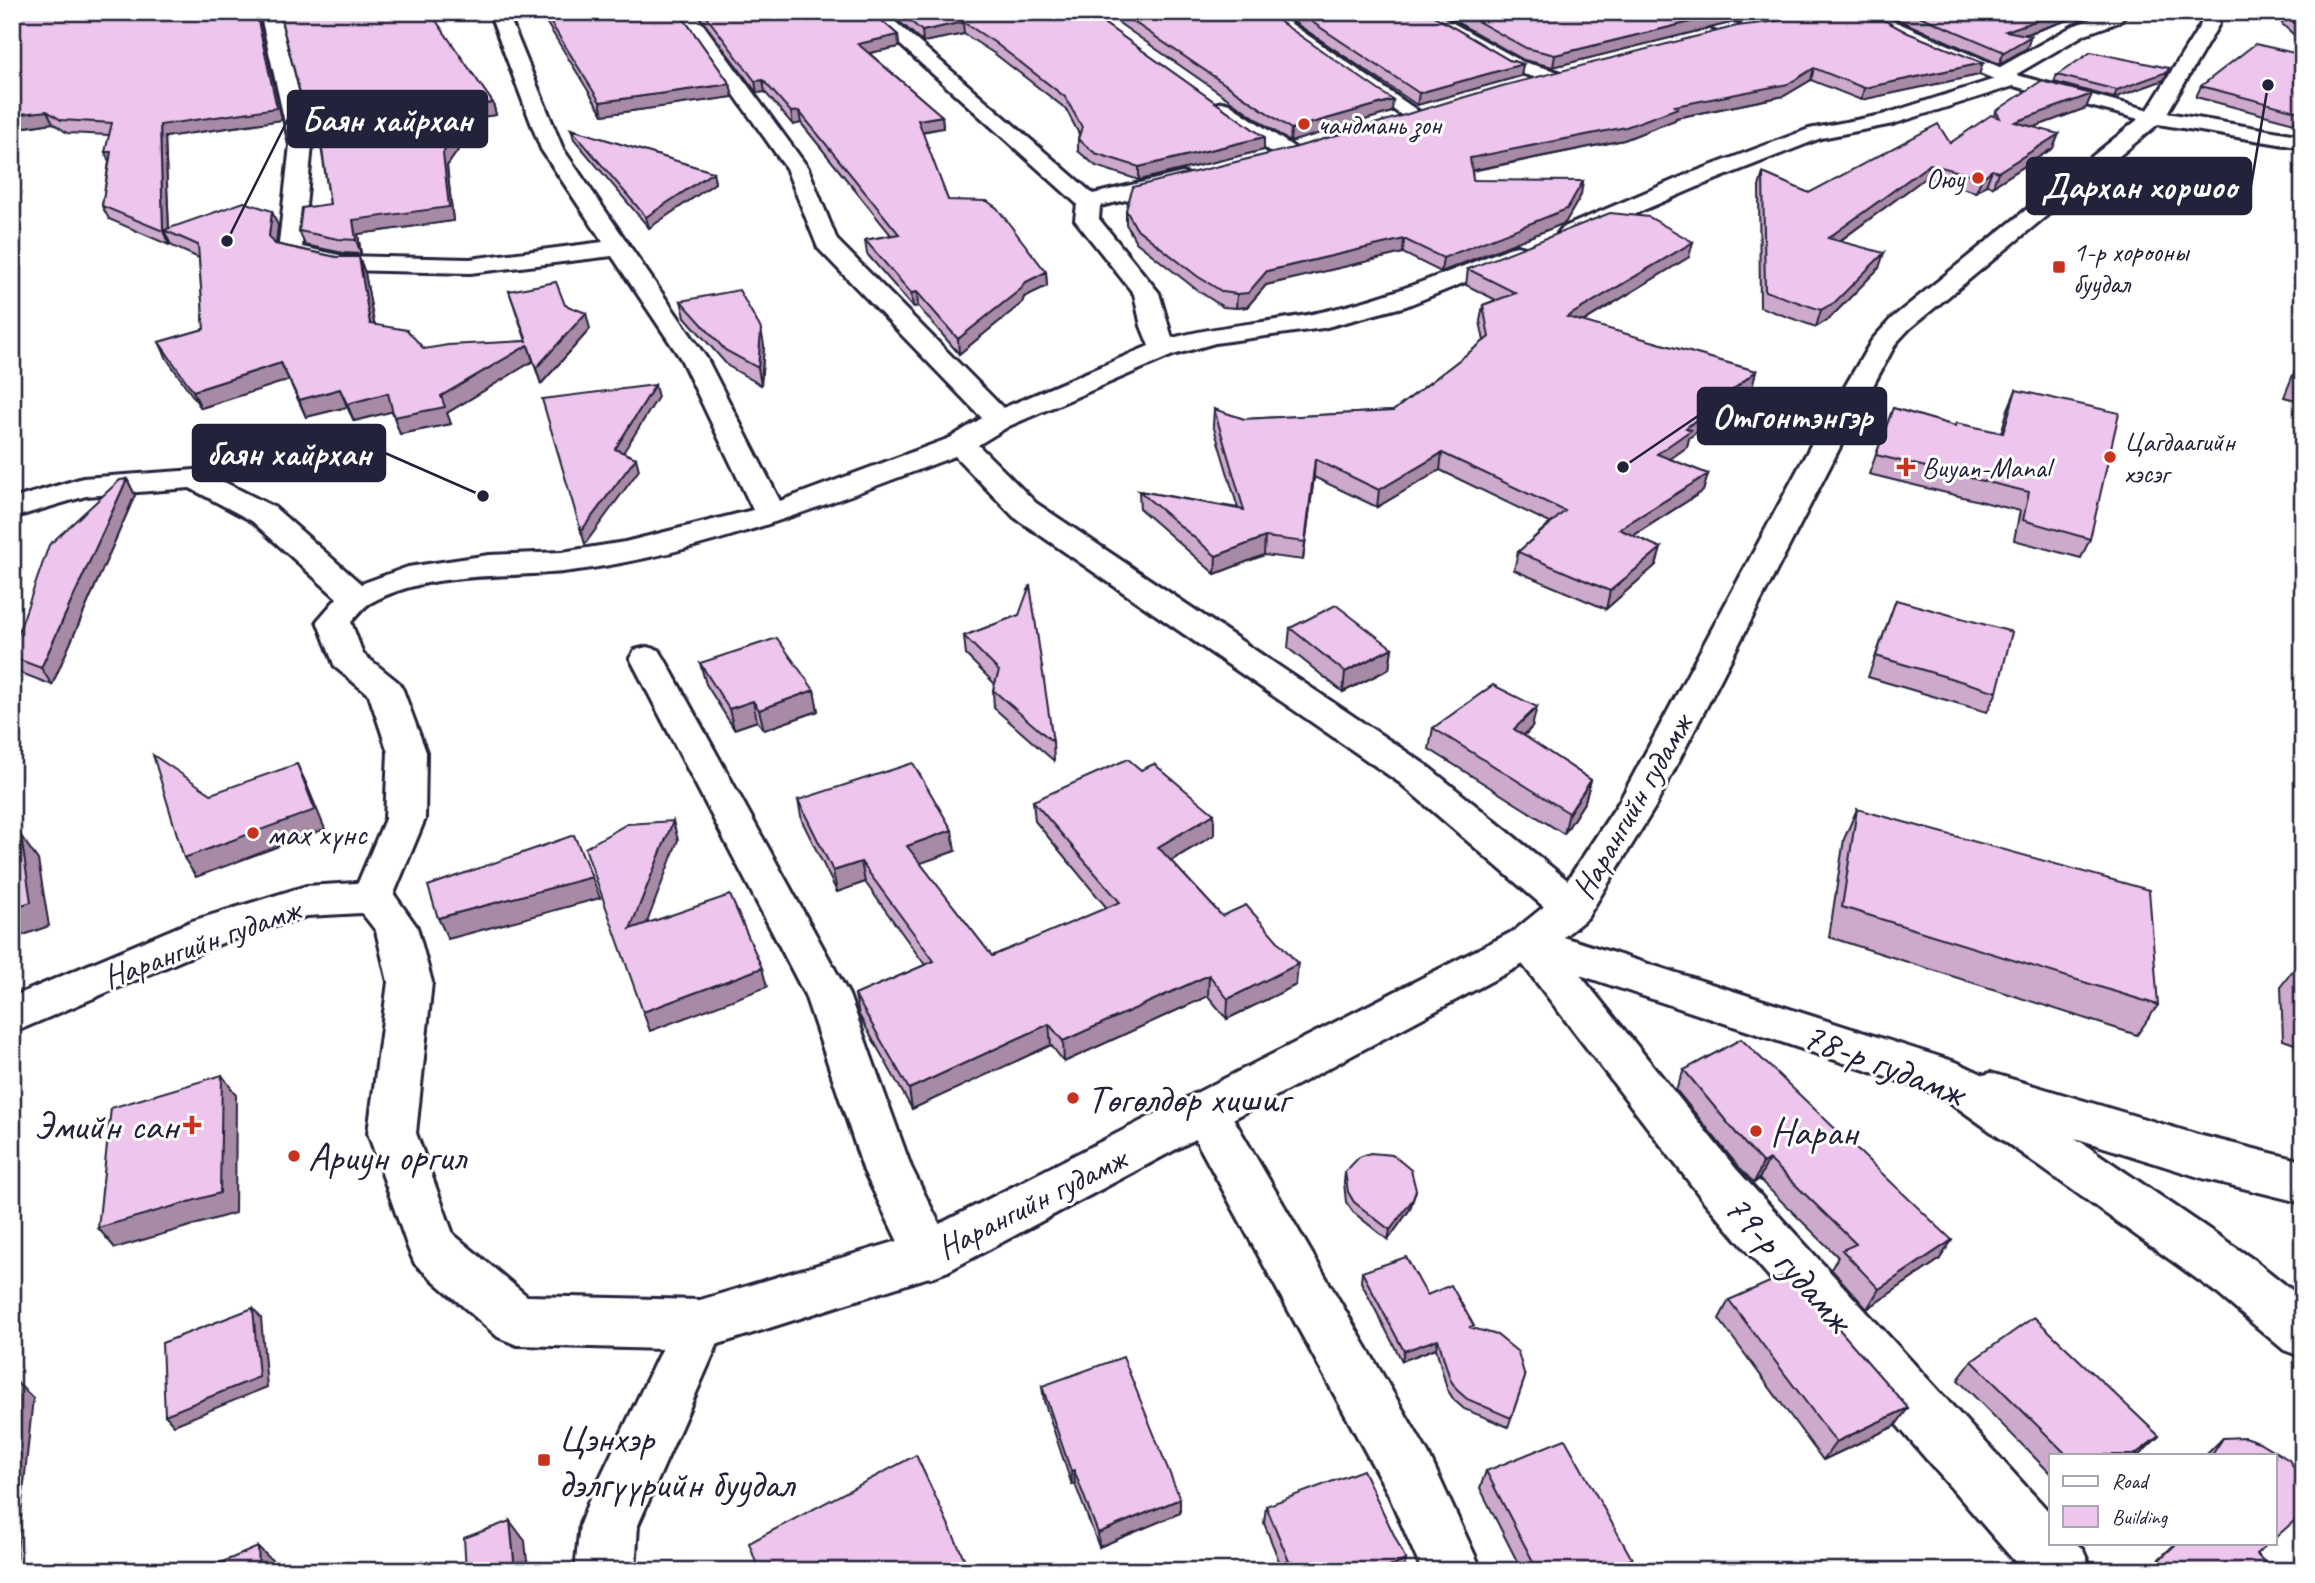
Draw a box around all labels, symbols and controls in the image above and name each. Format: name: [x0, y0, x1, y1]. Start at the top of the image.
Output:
callout: Баян хайрхан: [288, 91, 487, 147]
text: Баян хайрхан: [301, 97, 475, 142]
place label: чандмань зон: [1318, 107, 1443, 143]
marker: чандмань зон: [1296, 116, 1312, 132]
callout: Дархан хоршоо: [2027, 158, 2251, 214]
place label: Оюу: [1926, 161, 1966, 196]
text: Дархан хоршоо: [2041, 164, 2240, 209]
marker: Оюу: [1970, 170, 1986, 186]
place label: 1-р хорооны буудал: [2073, 234, 2190, 301]
marker: 1-р хорооны буудал: [2051, 259, 2067, 275]
callout: Отгонтэнгэр: [1698, 388, 1886, 444]
text: Отгонтэнгэр: [1712, 394, 1875, 439]
place label: Цагдаагийн хэсэг: [2124, 424, 2236, 491]
callout: баян хайрхан: [193, 425, 385, 481]
text: баян хайрхан: [207, 431, 373, 476]
marker: Цагдаагийн хэсэг: [2102, 449, 2118, 465]
place label: Buyan-Manal: [1922, 450, 2056, 485]
marker: Buyan-Manal: [1896, 457, 1916, 477]
street label: Нарангийн гудамж: [1562, 704, 1703, 906]
place label: мах хүнс: [267, 813, 368, 855]
marker: мах хүнс: [245, 825, 261, 841]
street label: Нарангийн гудамж: [97, 887, 308, 998]
street label: 78-р гудамж: [1796, 1010, 1975, 1119]
place label: Төгөлдөр хишиг: [1087, 1074, 1294, 1124]
marker: Төгөлдөр хишиг: [1065, 1090, 1081, 1106]
place label: Эмийн сан: [33, 1101, 180, 1151]
place label: Наран: [1770, 1107, 1860, 1157]
marker: Эмийн сан: [184, 1117, 200, 1133]
marker: Наран: [1748, 1123, 1764, 1139]
place label: Ариун оргил: [308, 1132, 468, 1182]
street label: Нарангийн гудамж: [930, 1136, 1136, 1268]
marker: Ариун оргил: [286, 1148, 302, 1164]
street label: 79-р гудамж: [1713, 1183, 1866, 1345]
place label: Цэнхэр дэлгүүрийн буудал: [558, 1413, 796, 1509]
marker: Цэнхэр дэлгүүрийн буудал: [536, 1452, 552, 1468]
legend: [2049, 1454, 2276, 1544]
text: Road: [2112, 1468, 2151, 1494]
text: Building: [2112, 1504, 2169, 1530]

